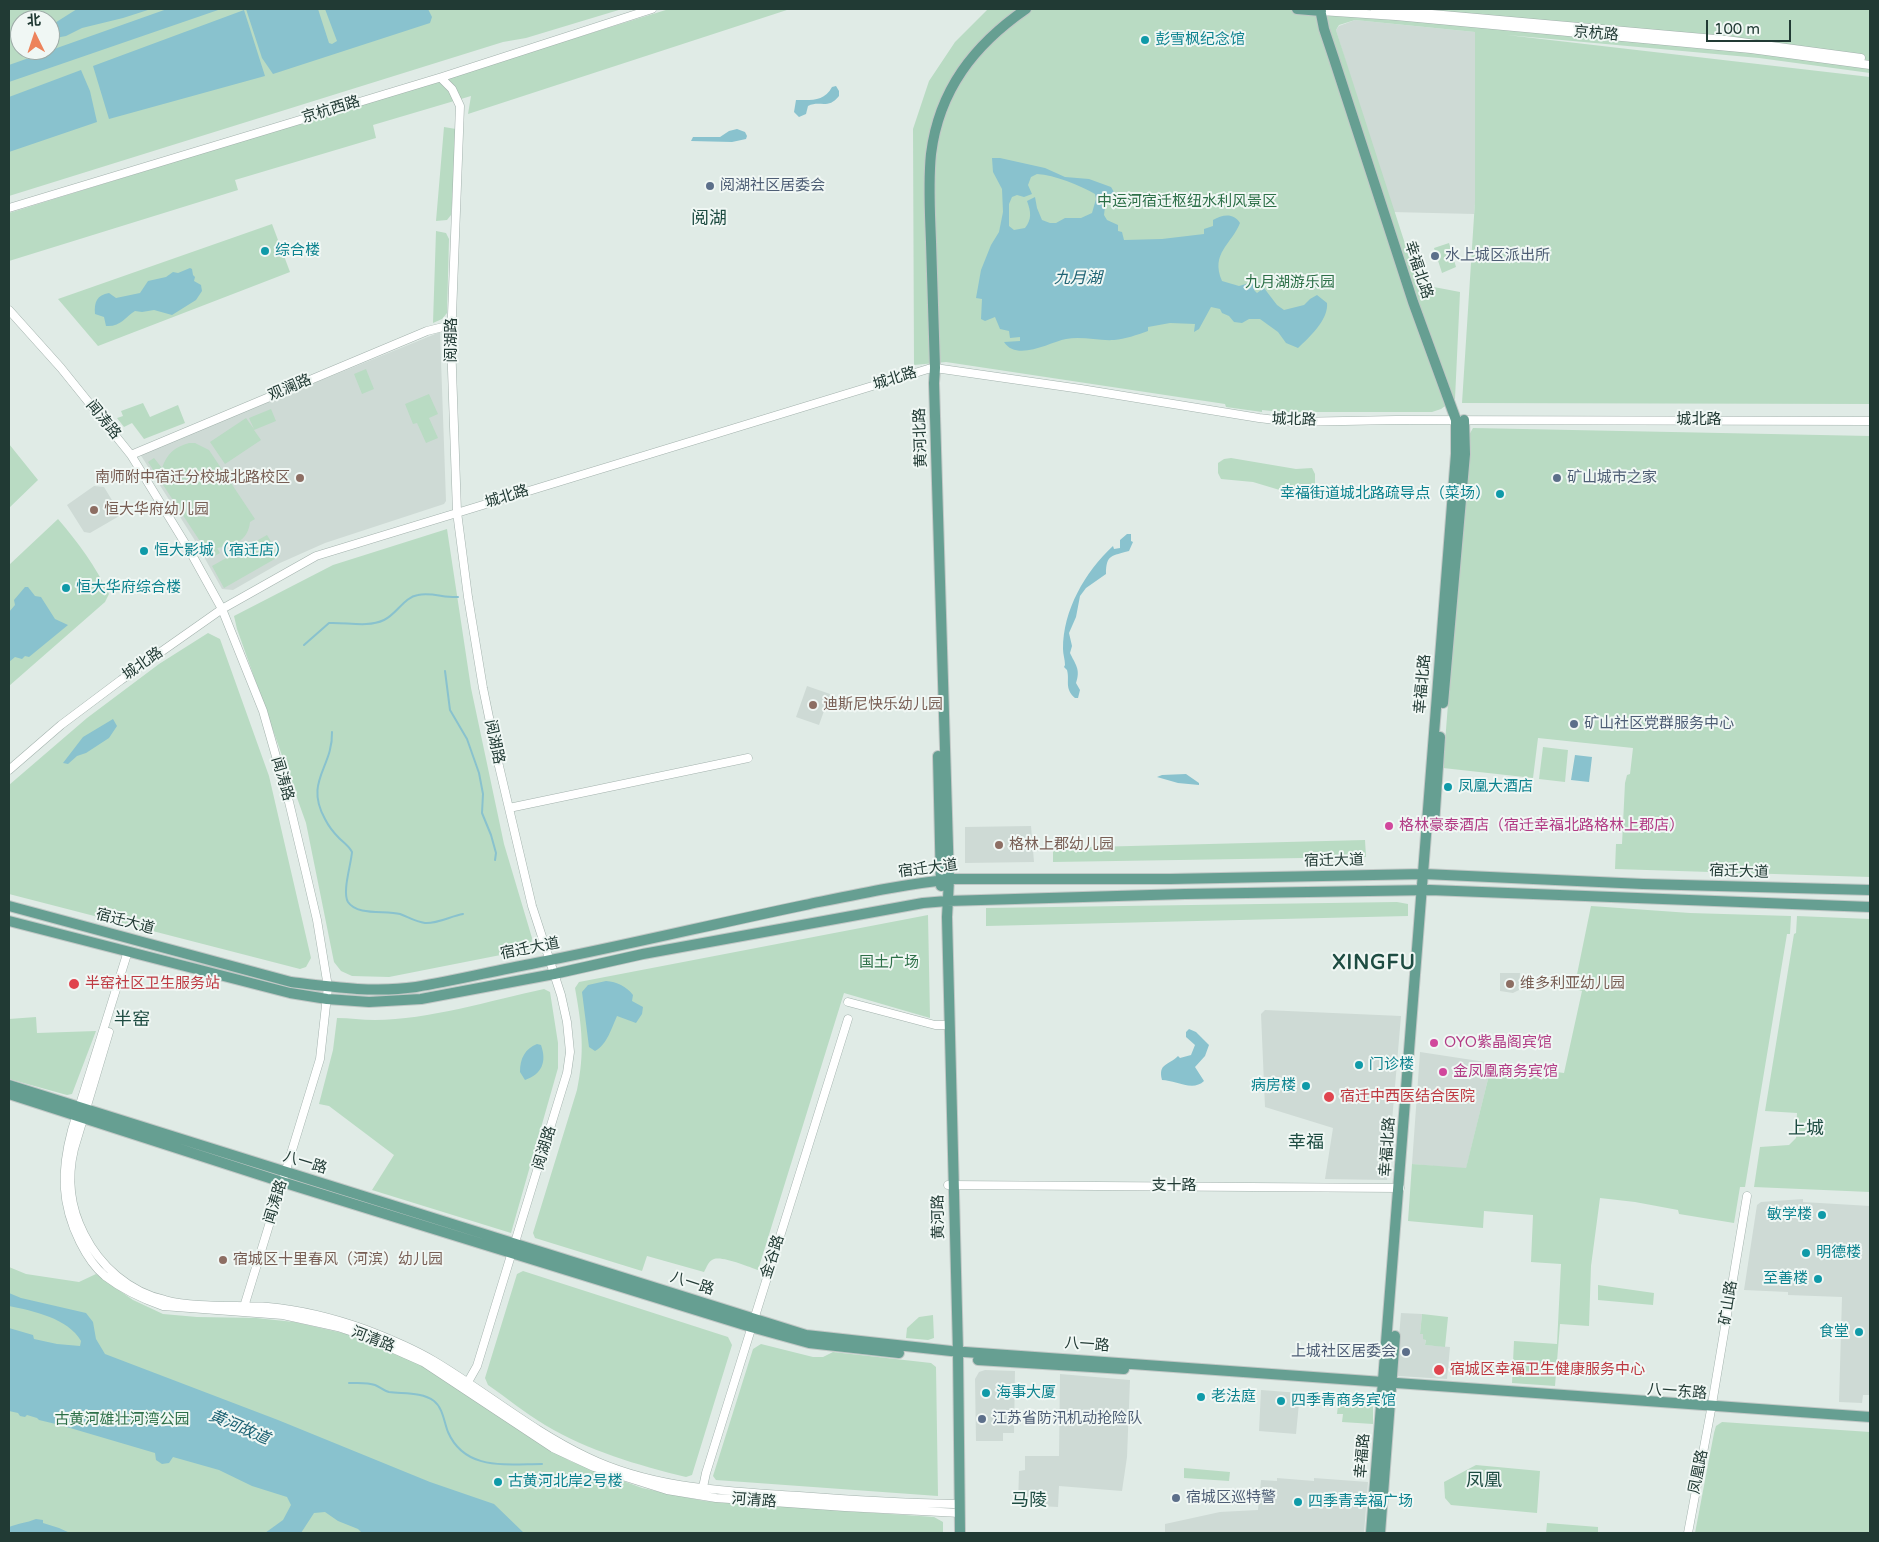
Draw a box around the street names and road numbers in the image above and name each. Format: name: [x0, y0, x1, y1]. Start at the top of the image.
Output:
street label: 京杭路: [1573, 23, 1619, 45]
street label: 京杭西路: [300, 93, 362, 127]
street label: 幸福北路: [1400, 239, 1436, 301]
street label: 阅湖路: [443, 318, 461, 362]
street label: 城北路: [871, 364, 919, 394]
street label: 观澜路: [266, 371, 314, 405]
street label: 闻涛路: [82, 397, 124, 443]
street label: 黄河北路: [911, 408, 931, 468]
street label: 城北路: [1271, 410, 1317, 430]
street label: 城北路: [1677, 411, 1721, 429]
street label: 城北路: [483, 482, 531, 512]
street label: 城北路: [119, 644, 167, 684]
street label: 幸福北路: [1411, 653, 1435, 715]
street label: 阅湖路: [481, 718, 507, 766]
street label: 闻涛路: [267, 755, 297, 803]
street label: 宿迁大道: [1304, 851, 1364, 871]
street label: 宿迁大道: [897, 856, 959, 882]
street label: 宿迁大道: [1709, 862, 1769, 882]
street label: 宿迁大道: [94, 906, 156, 938]
street label: 宿迁大道: [499, 934, 561, 964]
street label: 幸福北路: [1377, 1116, 1399, 1178]
street label: 阅湖路: [530, 1124, 560, 1172]
street label: 八一路: [281, 1148, 329, 1178]
street label: 支十路: [1152, 1177, 1196, 1195]
street label: 闻涛路: [261, 1178, 291, 1226]
street label: 黄河路: [930, 1194, 948, 1240]
street label: 金谷路: [757, 1233, 789, 1281]
street label: 八一路: [668, 1268, 716, 1300]
street label: 矿山路: [1717, 1279, 1741, 1327]
street label: 河清路: [349, 1324, 397, 1356]
street label: 八一路: [1064, 1334, 1110, 1356]
street label: 八一东路: [1646, 1381, 1708, 1403]
street label: 幸福路: [1352, 1433, 1374, 1479]
street label: 凤凰路: [1686, 1448, 1712, 1496]
street label: 河清路: [731, 1490, 777, 1512]

